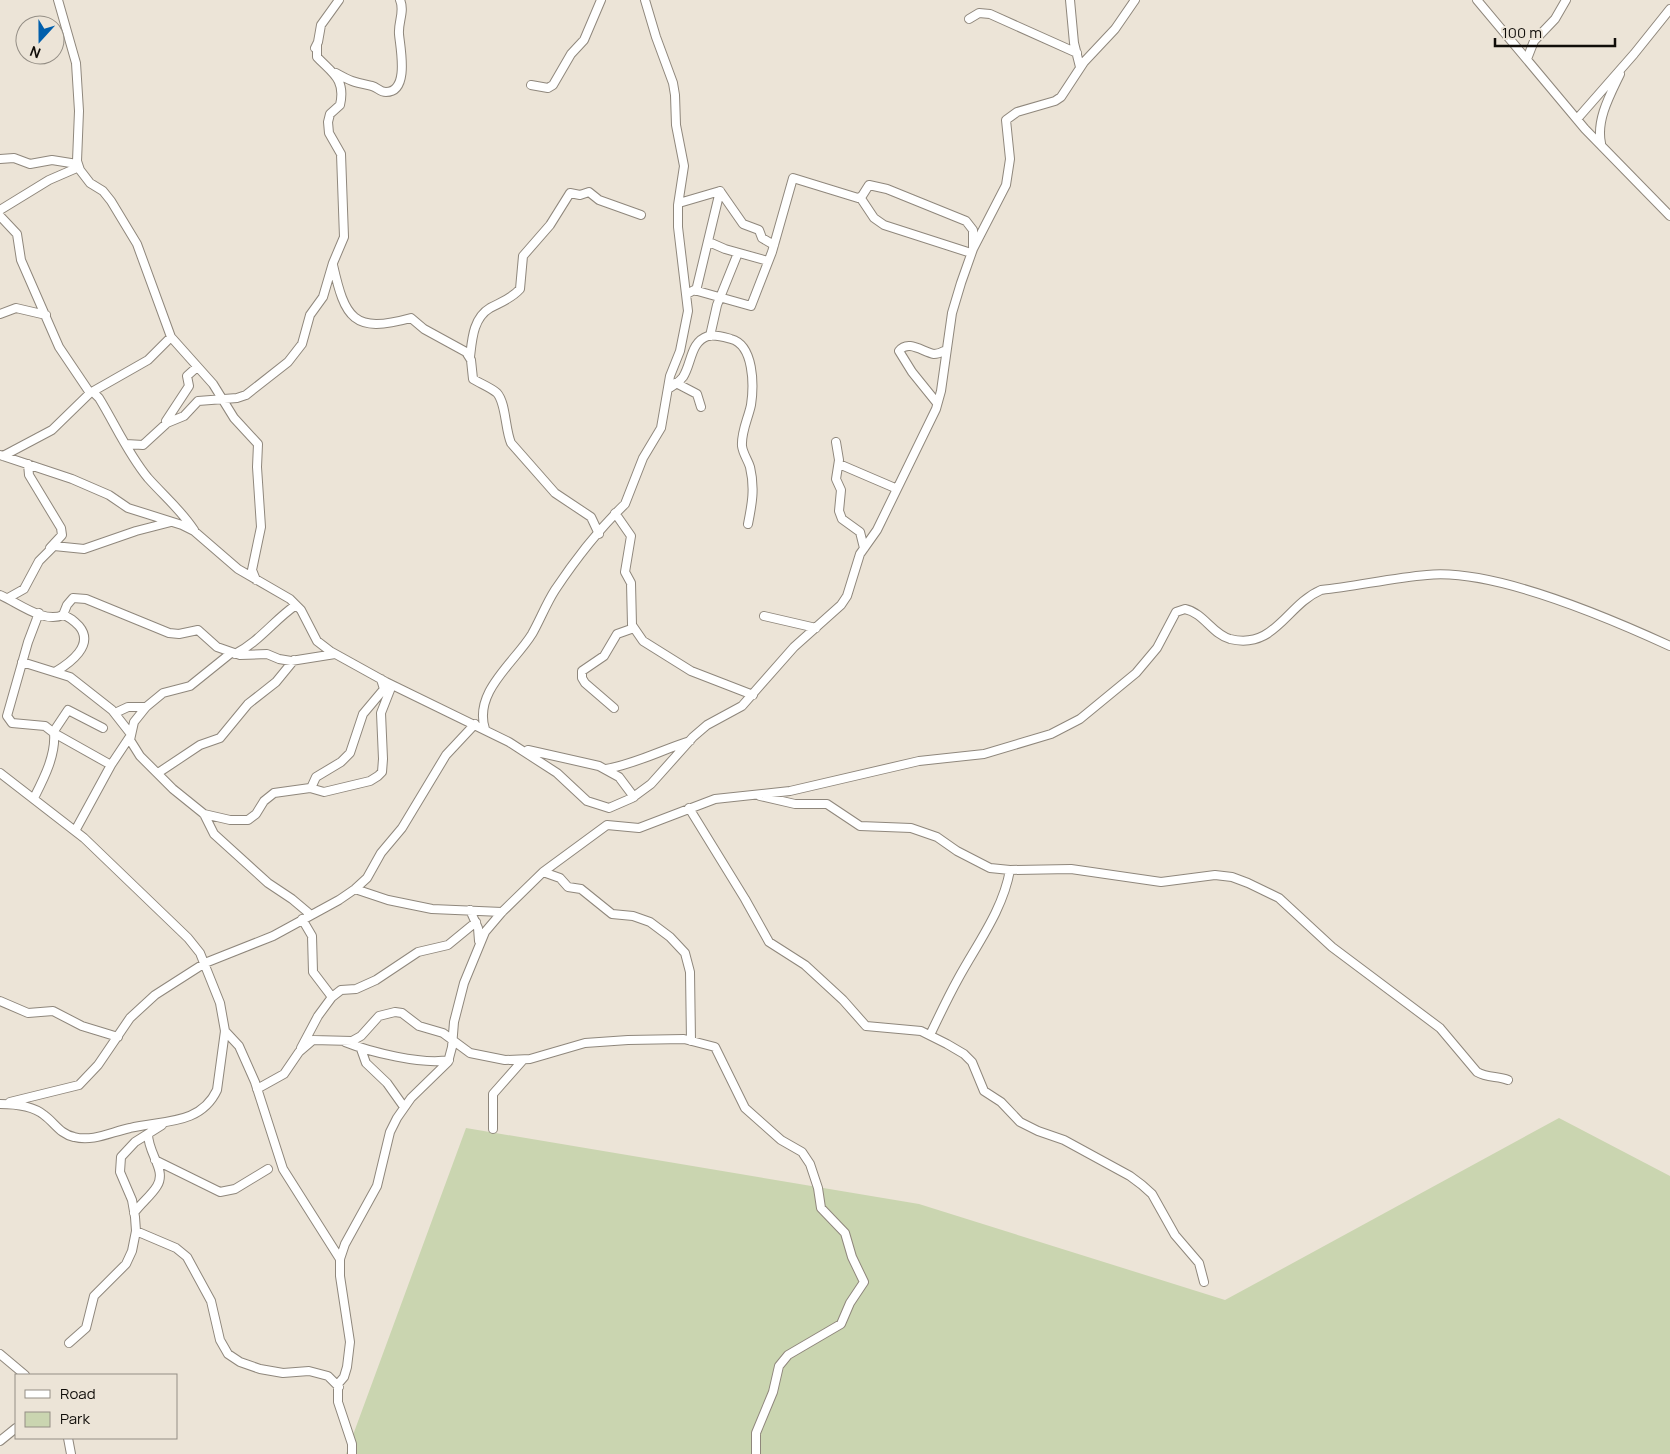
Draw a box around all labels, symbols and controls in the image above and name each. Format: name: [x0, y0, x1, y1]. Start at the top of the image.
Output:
north arrow: [15, 15, 65, 65]
scale bar: [1495, 15, 1615, 47]
text: 100 m: [1502, 22, 1542, 43]
text: N: [27, 42, 43, 63]
legend: [15, 1374, 178, 1439]
text: Road: [60, 1383, 96, 1404]
text: Park: [60, 1408, 90, 1429]

